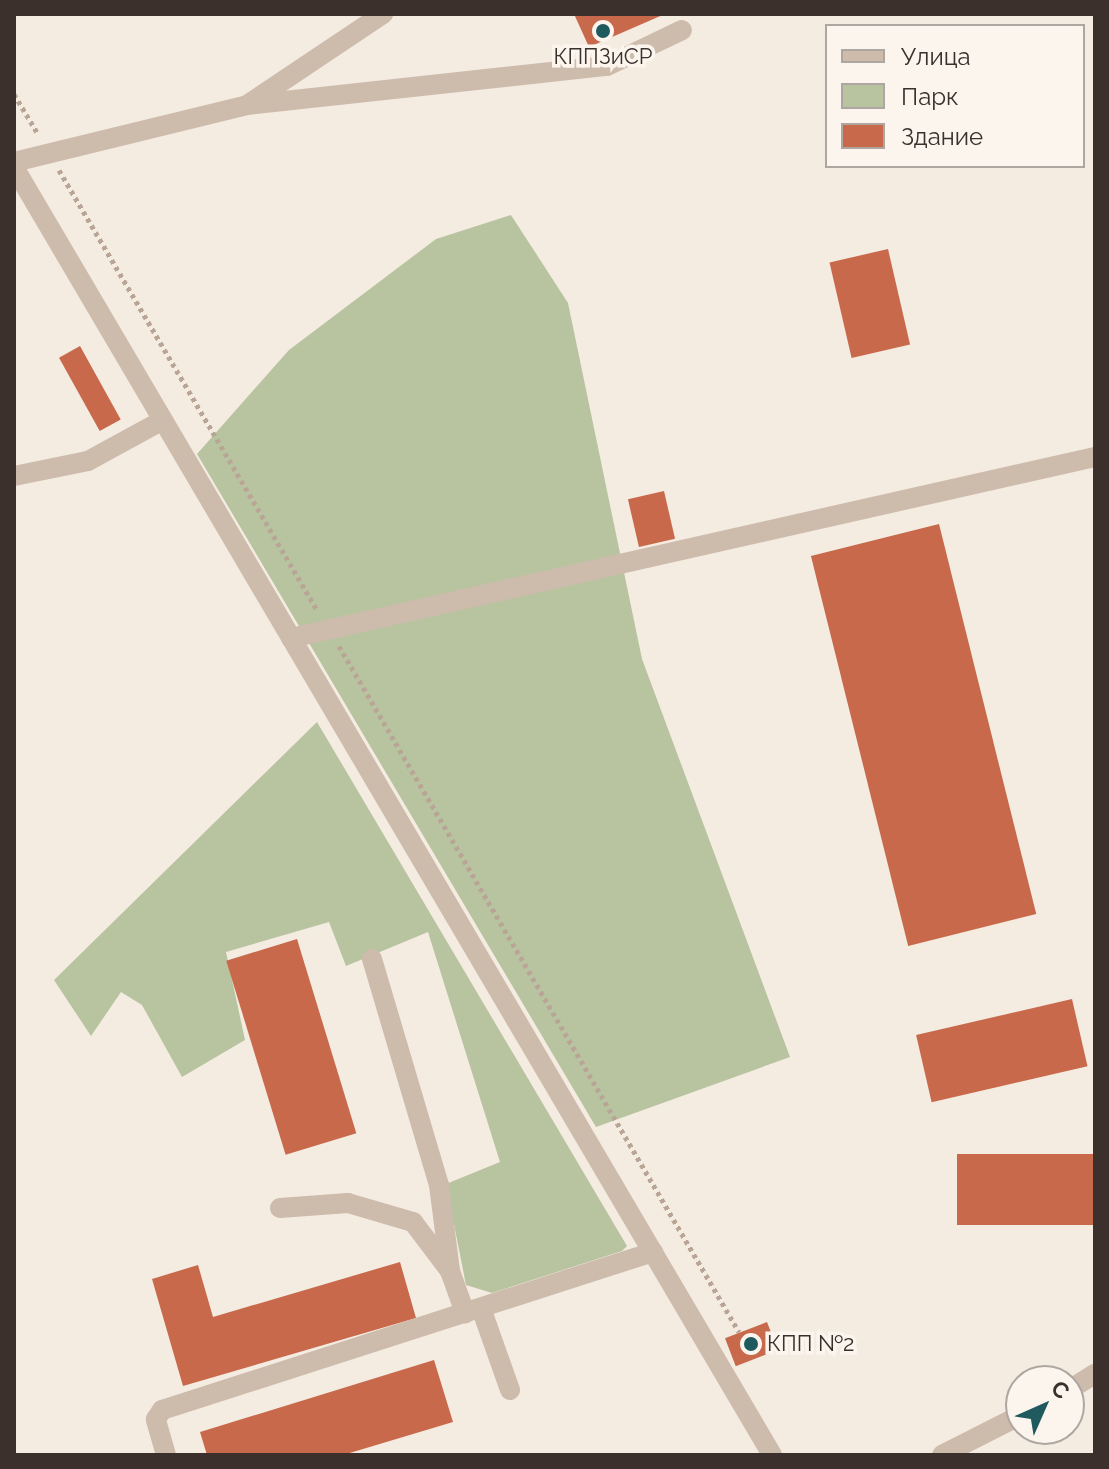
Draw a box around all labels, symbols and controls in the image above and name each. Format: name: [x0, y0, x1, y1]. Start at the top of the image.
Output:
marker: КППЗиСР: [594, 22, 612, 40]
legend: [825, 24, 1085, 168]
text: Улица: [901, 42, 971, 71]
place label: КППЗиСР: [553, 44, 653, 70]
text: Парк: [901, 82, 959, 111]
text: Здание: [901, 122, 983, 151]
place label: КПП №2: [767, 1331, 855, 1357]
marker: КПП №2: [742, 1335, 760, 1353]
north arrow: [1005, 1365, 1085, 1445]
text: С: [1046, 1375, 1075, 1404]

